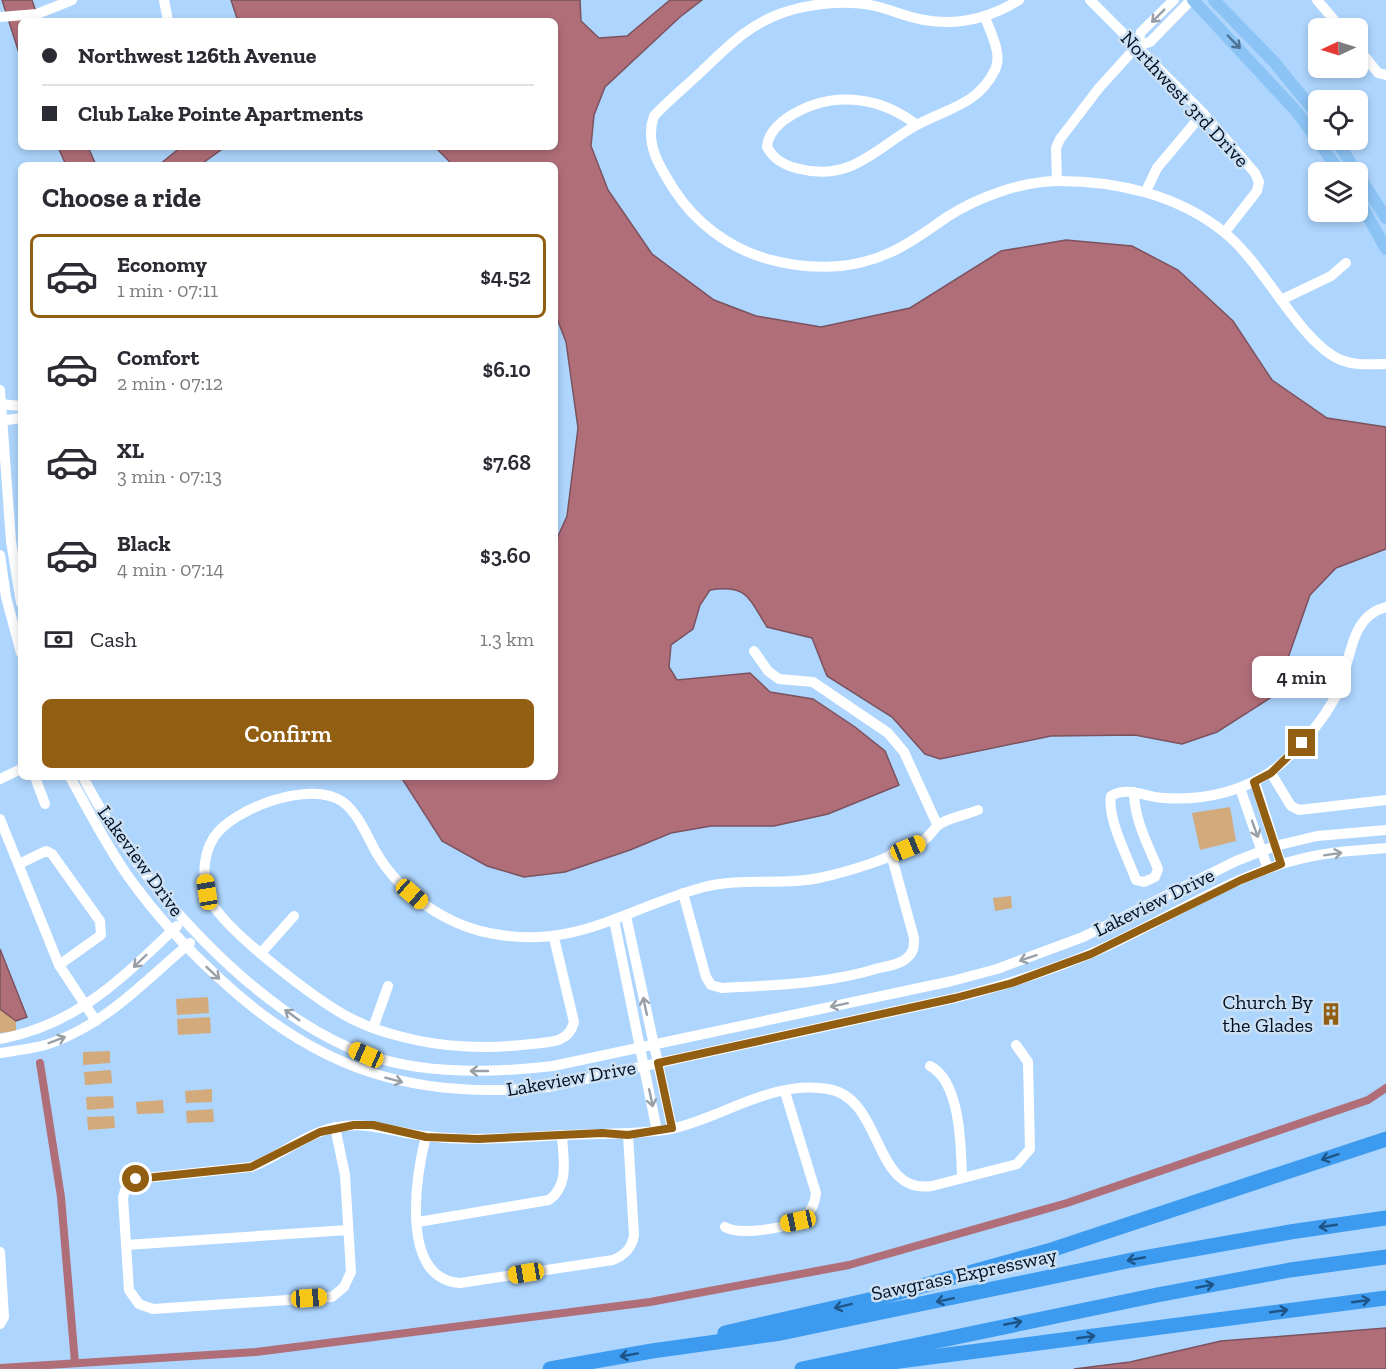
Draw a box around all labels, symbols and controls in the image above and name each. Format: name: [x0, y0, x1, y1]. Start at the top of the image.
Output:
one-way arrow: [1150, 9, 1165, 24]
north arrow: [1308, 18, 1368, 78]
map controls: [1308, 18, 1368, 222]
street label: Northwest 3rd Drive: [1116, 26, 1254, 172]
one-way arrow: [1226, 34, 1241, 49]
text: Northwest 126th Avenue: [78, 42, 316, 69]
button: locate: [1308, 90, 1368, 150]
text: Club Lake Pointe Apartments: [78, 100, 363, 127]
button: layers: [1308, 162, 1368, 222]
text: Choose a ride: [42, 182, 201, 214]
icon: car: [45, 249, 99, 303]
text: Economy: [117, 251, 207, 278]
text: $4.52: [480, 263, 531, 290]
text: 1 min · 07:11: [117, 278, 218, 302]
icon: car: [45, 342, 99, 396]
text: Comfort: [117, 344, 199, 371]
text: $6.10: [483, 356, 531, 383]
text: 2 min · 07:12: [117, 371, 223, 395]
icon: car: [45, 435, 99, 489]
text: XL: [117, 437, 144, 464]
text: $7.68: [482, 449, 531, 476]
text: 3 min · 07:13: [117, 464, 222, 488]
icon: car: [45, 528, 99, 582]
text: Black: [117, 530, 171, 557]
text: $3.60: [480, 542, 531, 569]
text: 4 min · 07:14: [117, 557, 224, 581]
icon: cash: [42, 623, 75, 656]
text: Cash: [90, 626, 137, 653]
text: 1.3 km: [480, 627, 534, 651]
callout: 4 min: [1252, 656, 1352, 698]
text: 4 min: [1276, 665, 1327, 689]
button: Confirm: [42, 699, 534, 768]
route end: [1288, 729, 1315, 756]
street label: Lakeview Drive: [93, 801, 189, 921]
one-way arrow: [1250, 819, 1261, 837]
car: [888, 833, 928, 863]
one-way arrow: [1323, 848, 1343, 859]
street label: Lakeview Drive: [1090, 862, 1218, 942]
car: [195, 873, 219, 911]
car: [393, 875, 431, 913]
one-way arrow: [1019, 953, 1038, 964]
one-way arrow: [133, 954, 148, 968]
one-way arrow: [205, 965, 220, 979]
place label: Church By the Glades: [1222, 990, 1314, 1037]
one-way arrow: [639, 996, 650, 1016]
one-way arrow: [830, 1000, 849, 1012]
building icon: Church By the Glades: [1318, 1001, 1344, 1027]
one-way arrow: [284, 1009, 300, 1021]
one-way arrow: [47, 1034, 66, 1045]
car: [346, 1039, 386, 1071]
street label: Lakeview Drive: [504, 1055, 638, 1101]
one-way arrow: [469, 1065, 489, 1077]
one-way arrow: [384, 1074, 403, 1086]
one-way arrow: [646, 1088, 657, 1108]
one-way arrow: [1321, 1152, 1340, 1163]
route start: [122, 1165, 149, 1192]
car: [779, 1208, 817, 1234]
one-way arrow: [1319, 1221, 1338, 1232]
street label: Sawgrass Expressway: [869, 1242, 1060, 1305]
one-way arrow: [1127, 1254, 1146, 1265]
car: [507, 1261, 545, 1285]
one-way arrow: [1194, 1280, 1214, 1291]
car: [290, 1288, 328, 1308]
one-way arrow: [936, 1295, 955, 1306]
one-way arrow: [1350, 1296, 1370, 1307]
one-way arrow: [834, 1301, 853, 1313]
one-way arrow: [1269, 1305, 1288, 1316]
one-way arrow: [1003, 1317, 1023, 1328]
one-way arrow: [1075, 1331, 1095, 1342]
one-way arrow: [620, 1350, 640, 1361]

